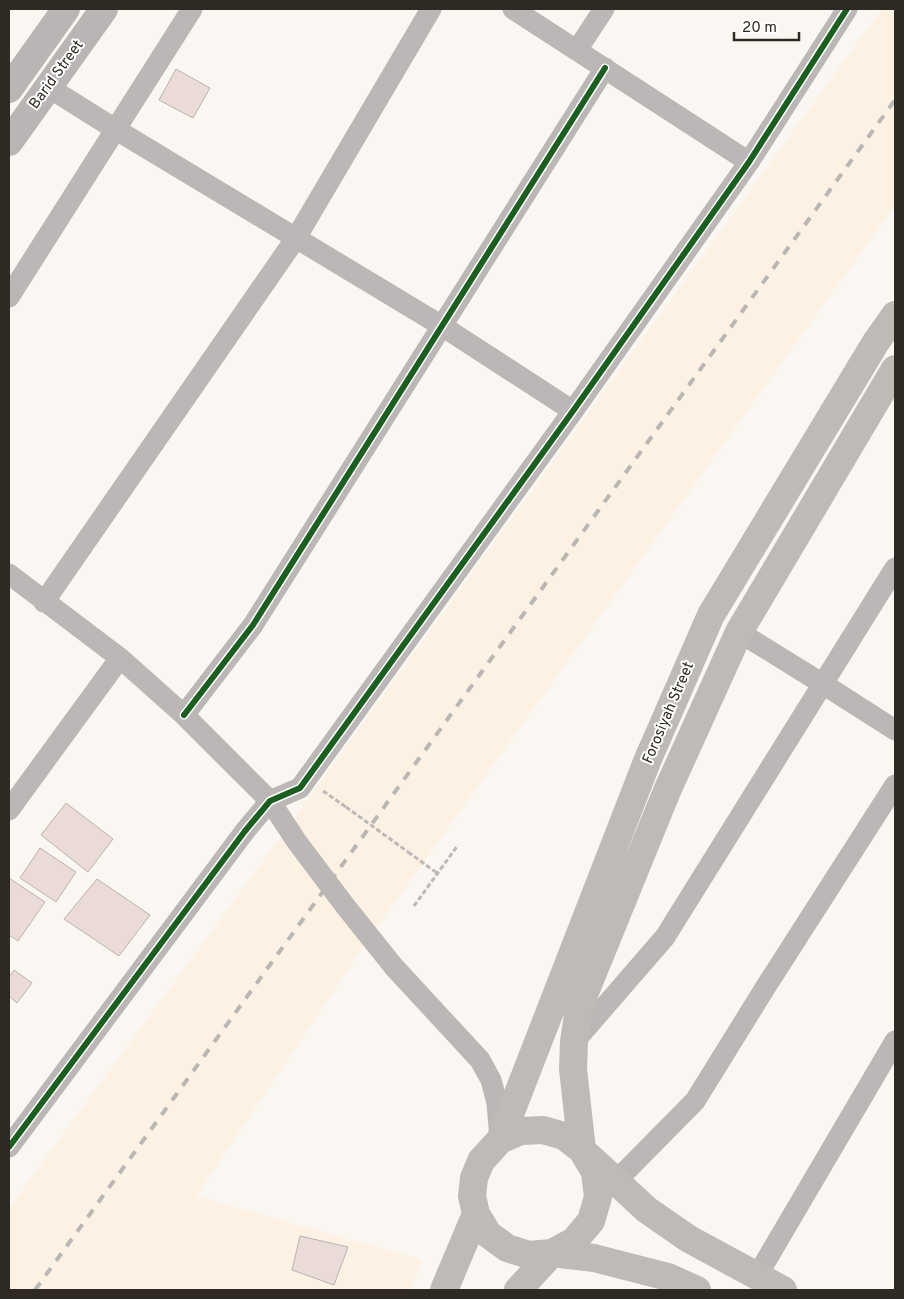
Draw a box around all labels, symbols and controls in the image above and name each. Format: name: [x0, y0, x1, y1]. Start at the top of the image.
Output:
scale bar: [734, 10, 799, 42]
text: 20 m: [742, 19, 777, 38]
street label: Barid Street: [26, 37, 88, 113]
street label: Forosiyah Street: [639, 659, 699, 767]

